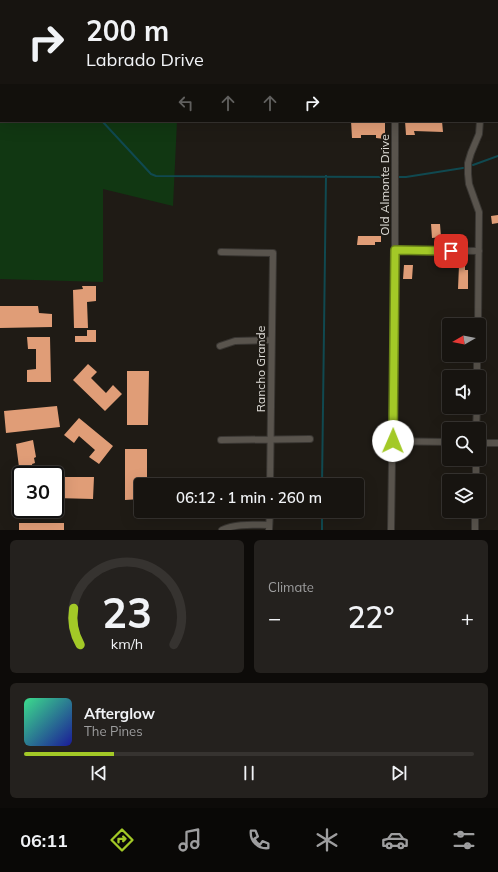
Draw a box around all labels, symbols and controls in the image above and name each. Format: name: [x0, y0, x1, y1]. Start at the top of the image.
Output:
text: 200 m: [86, 13, 169, 48]
icon: right: [20, 16, 72, 68]
text: Labrado Drive: [86, 48, 204, 71]
icon: left: [175, 92, 197, 114]
icon: ahead: [217, 92, 239, 114]
icon: ahead: [259, 92, 281, 114]
icon: right: [301, 92, 323, 114]
street label: Old Almonte Drive: [377, 134, 392, 236]
pin: [434, 234, 468, 268]
icon: arrive: [440, 240, 462, 262]
north arrow: [442, 318, 486, 362]
map controls: [442, 318, 486, 518]
street label: Rancho Grande: [253, 326, 268, 412]
button: sound: [442, 370, 486, 414]
position arrow: [372, 420, 414, 462]
button: search: [442, 422, 486, 466]
speed limit sign: 30: [12, 466, 64, 518]
button: layers: [442, 474, 486, 518]
text: 06:12 · 1 min · 260 m: [176, 488, 322, 507]
text: Climate: [268, 579, 314, 595]
text: 23: [102, 585, 152, 637]
text: 22°: [347, 598, 395, 636]
text: −: [268, 604, 281, 632]
text: +: [461, 604, 474, 632]
text: km/h: [111, 634, 143, 652]
text: Afterglow: [84, 704, 155, 723]
text: The Pines: [84, 723, 143, 739]
icon: previous: [88, 762, 110, 784]
icon: pause: [238, 762, 260, 784]
icon: next: [388, 762, 410, 784]
icon: directions: [108, 826, 136, 854]
icon: music: [176, 826, 204, 854]
icon: phone: [245, 826, 273, 854]
icon: climate: [313, 826, 341, 854]
icon: car: [381, 826, 409, 854]
icon: filters: [450, 826, 478, 854]
text: 06:11: [20, 829, 68, 852]

